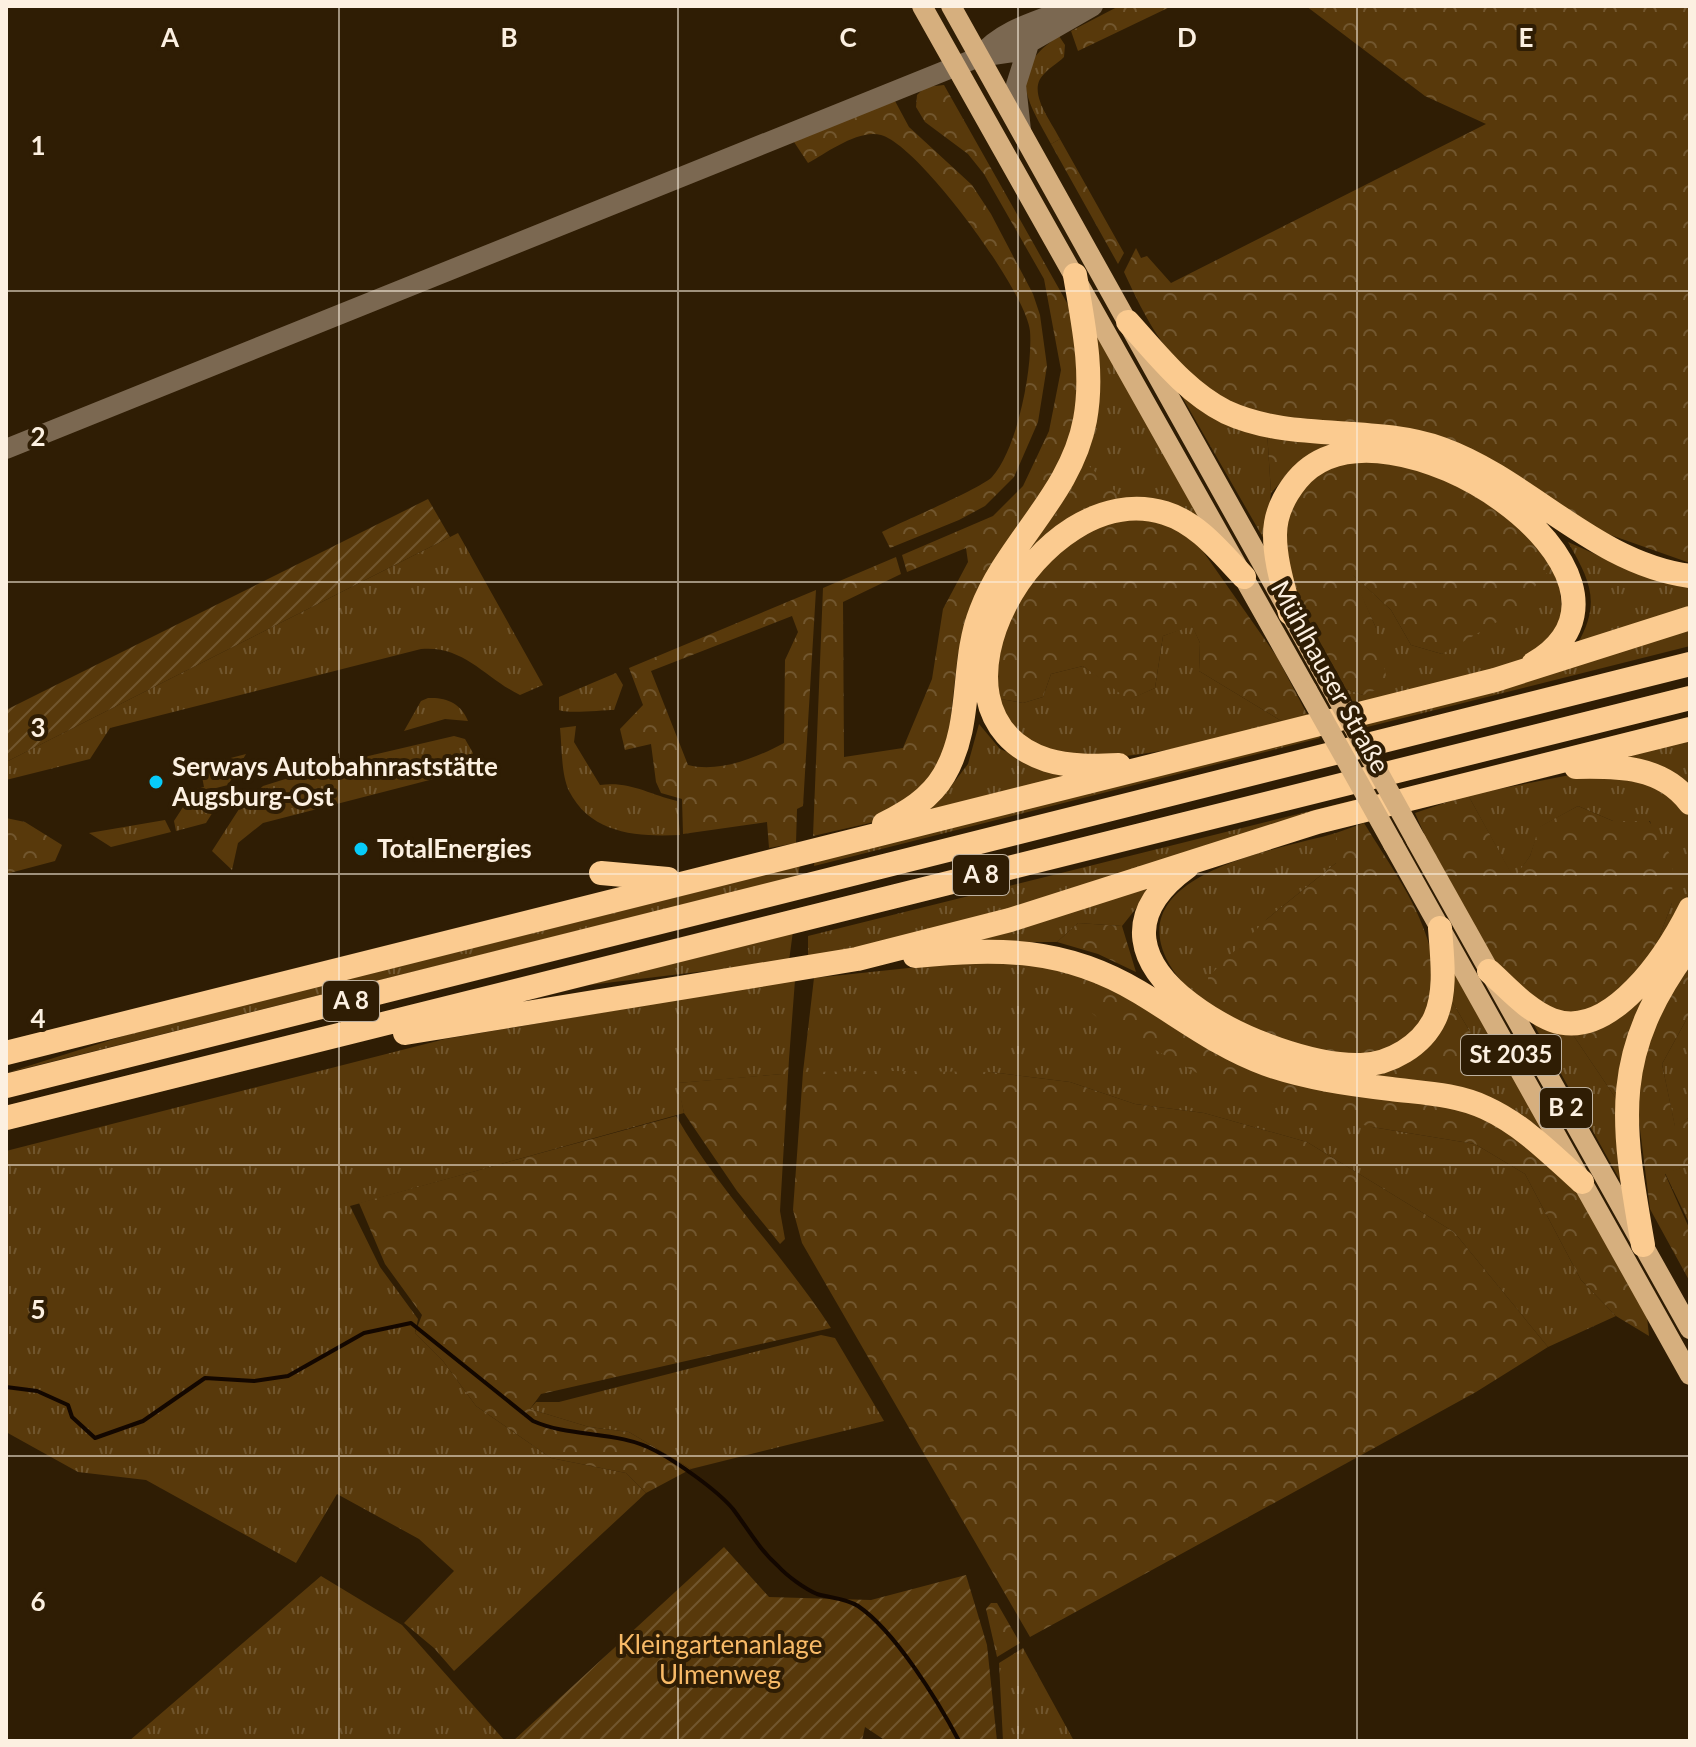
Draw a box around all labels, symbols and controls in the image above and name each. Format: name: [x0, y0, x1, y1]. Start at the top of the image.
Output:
text: A: [160, 21, 180, 53]
text: B: [500, 21, 518, 53]
text: C: [839, 21, 857, 53]
text: D: [1177, 21, 1197, 53]
text: E: [1519, 21, 1533, 53]
text: 1: [30, 129, 46, 161]
text: 2: [30, 420, 46, 452]
street label: Mühlhauser Straße: [1265, 575, 1397, 778]
text: 3: [30, 711, 46, 743]
place label: Serways Autobahnraststätte Augsburg-Ost: [171, 750, 498, 812]
marker: Serways Autobahnraststätte Augsburg-Ost: [147, 773, 165, 791]
place label: TotalEnergies: [377, 832, 532, 864]
marker: TotalEnergies: [352, 840, 370, 858]
road number: A 8: [953, 855, 1009, 895]
road number: A 8: [323, 981, 379, 1021]
text: 4: [30, 1002, 46, 1034]
road number: St 2035: [1461, 1035, 1561, 1075]
road number: B 2: [1540, 1088, 1592, 1128]
text: 5: [30, 1293, 46, 1325]
text: 6: [30, 1585, 46, 1617]
park label: Kleingartenanlage Ulmenweg: [618, 1628, 822, 1690]

